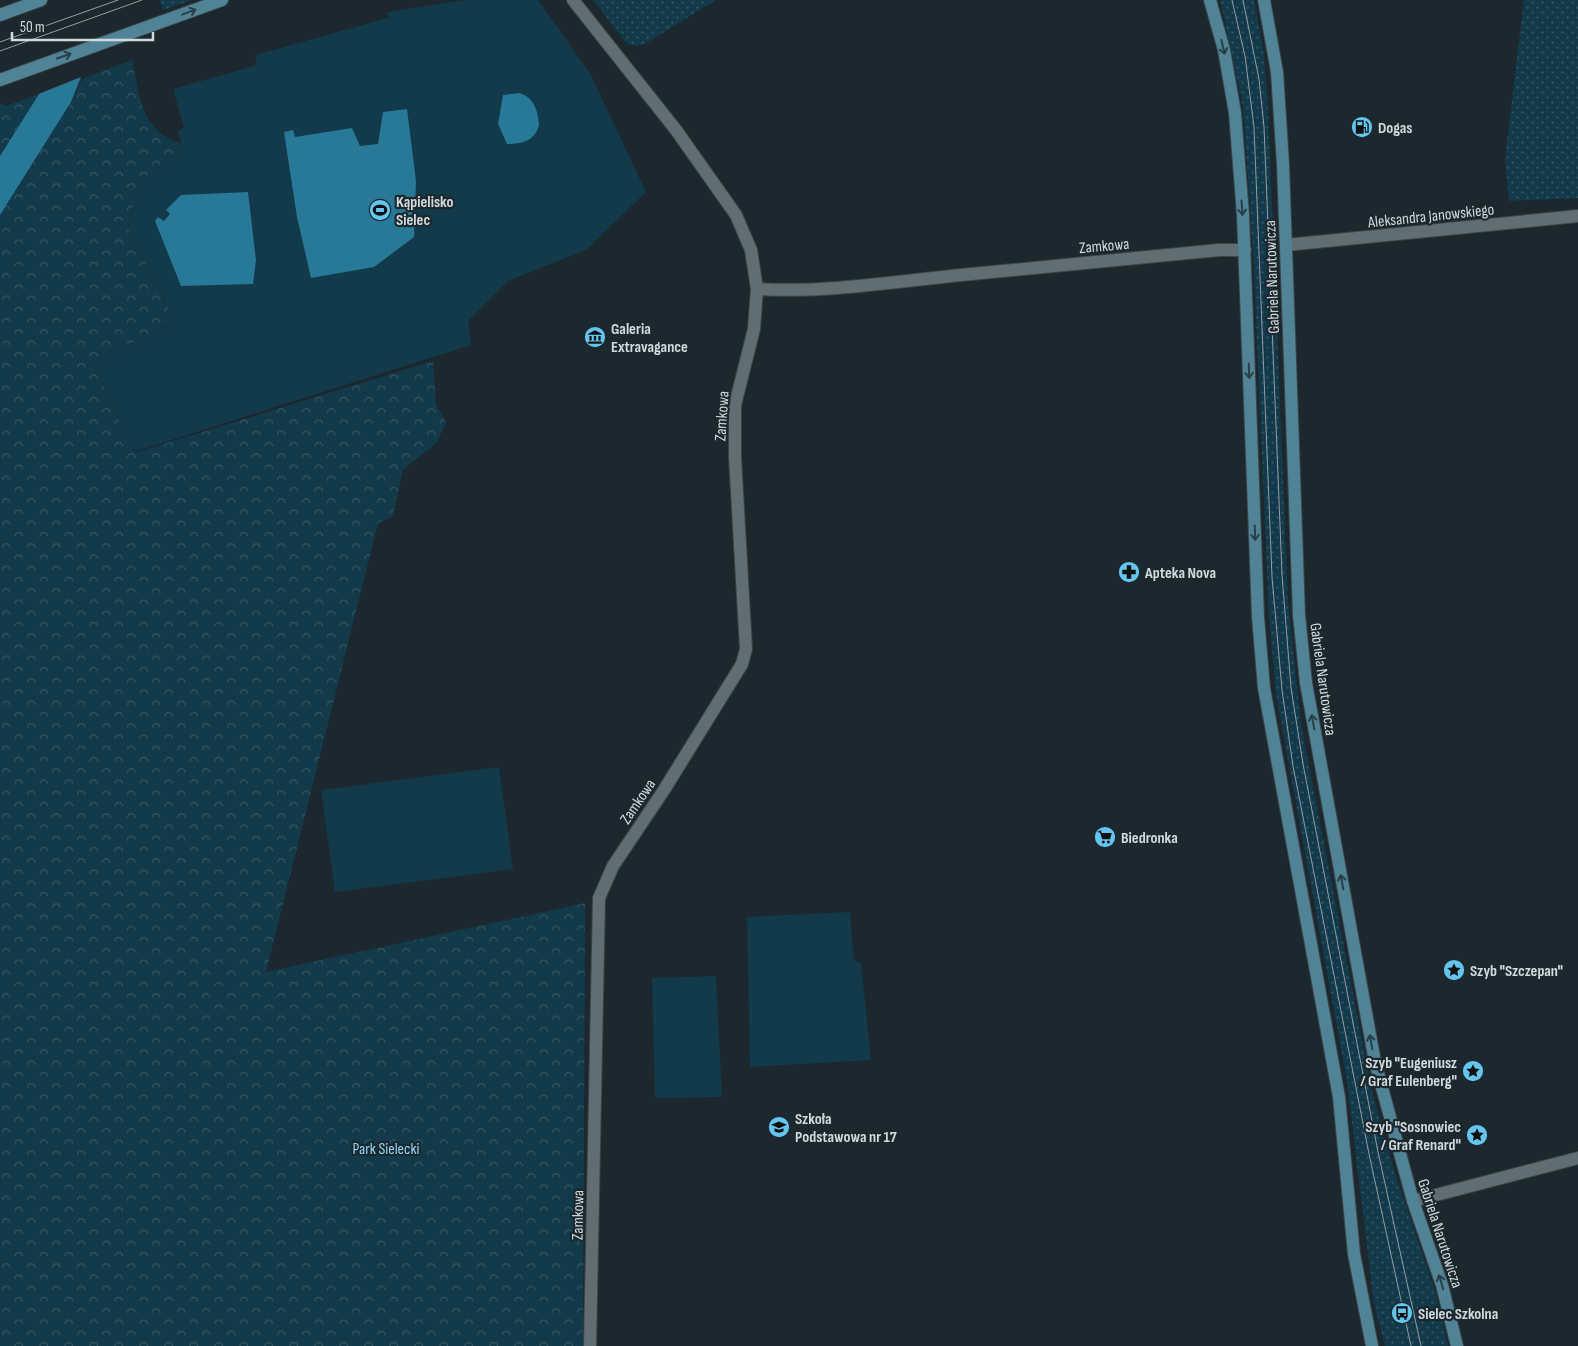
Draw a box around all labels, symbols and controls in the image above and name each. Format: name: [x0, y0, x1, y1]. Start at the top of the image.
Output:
one-way arrow: [180, 7, 196, 16]
scale bar: [12, 10, 154, 42]
text: 50 m: [20, 18, 45, 37]
one-way arrow: [1219, 39, 1228, 55]
one-way arrow: [56, 51, 71, 60]
fuel station icon: Dogas: [1350, 115, 1374, 139]
place label: Dogas: [1378, 119, 1412, 138]
place label: Kąpielisko Sielec: [396, 193, 454, 230]
sports icon: Kąpielisko Sielec: [368, 198, 392, 222]
one-way arrow: [1238, 200, 1247, 216]
street label: Aleksandra Janowskiego: [1366, 200, 1495, 233]
street label: Gabriela Narutowicza: [1261, 220, 1284, 334]
street label: Zamkowa: [1078, 235, 1130, 258]
place label: Galeria Extravagance: [611, 320, 688, 357]
museum icon: Galeria Extravagance: [583, 325, 607, 349]
one-way arrow: [1244, 362, 1254, 378]
street label: Zamkowa: [711, 390, 734, 442]
one-way arrow: [1250, 525, 1259, 541]
pharmacy icon: Apteka Nova: [1117, 560, 1141, 584]
place label: Apteka Nova: [1144, 564, 1216, 583]
street label: Gabriela Narutowicza: [1305, 622, 1340, 737]
one-way arrow: [1307, 715, 1317, 731]
street label: Zamkowa: [616, 776, 660, 828]
supermarket icon: Biedronka: [1093, 825, 1117, 849]
place label: Biedronka: [1121, 829, 1178, 848]
one-way arrow: [1337, 875, 1346, 891]
place icon: Szyb "Szczepan": [1442, 958, 1466, 982]
place label: Szyb "Szczepan": [1470, 962, 1563, 981]
one-way arrow: [1366, 1034, 1376, 1050]
place label: Szyb "Eugeniusz / Graf Eulenberg": [1360, 1054, 1457, 1091]
place icon: Szyb "Eugeniusz / Graf Eulenberg": [1461, 1059, 1485, 1083]
place label: Szkoła Podstawowa nr 17: [795, 1110, 897, 1147]
school or university icon: Szkoła Podstawowa nr 17: [767, 1115, 791, 1139]
place label: Szyb "Sosnowiec / Graf Renard": [1365, 1118, 1461, 1155]
place icon: Szyb "Sosnowiec / Graf Renard": [1465, 1123, 1489, 1147]
park label: Park Sielecki: [352, 1140, 420, 1159]
street label: Gabriela Narutowicza: [1413, 1177, 1466, 1290]
street label: Zamkowa: [569, 1190, 588, 1240]
one-way arrow: [1435, 1274, 1445, 1290]
bus stop icon: Sielec Szkolna: [1390, 1301, 1414, 1325]
place label: Sielec Szkolna: [1418, 1305, 1498, 1324]

